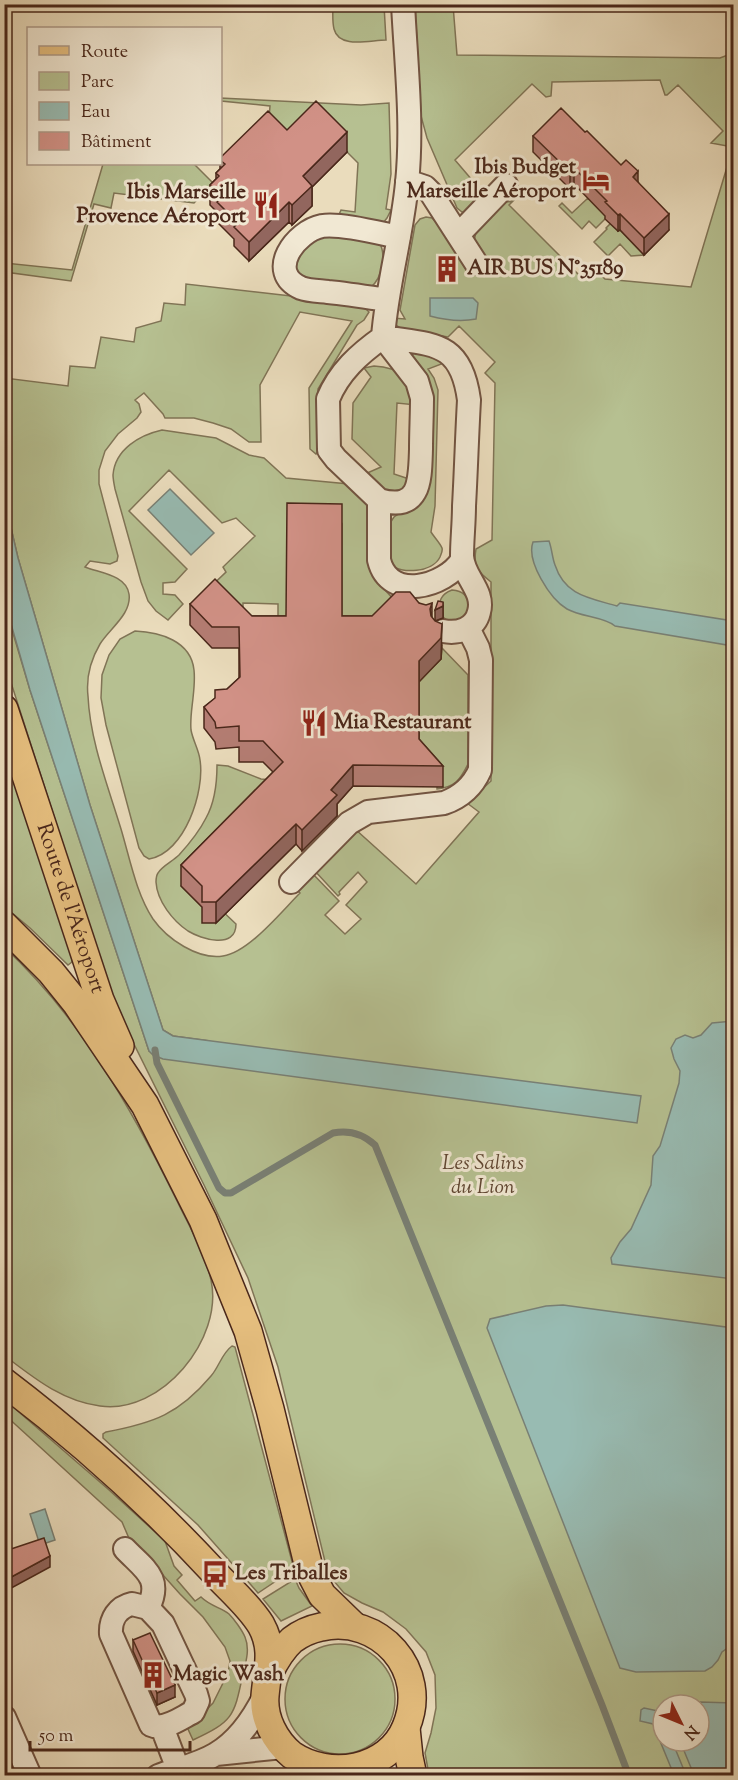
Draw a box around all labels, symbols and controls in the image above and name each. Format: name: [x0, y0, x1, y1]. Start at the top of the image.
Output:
legend: [27, 27, 222, 165]
text: Route: [81, 40, 128, 66]
text: Parc: [81, 70, 114, 96]
text: Eau: [81, 100, 110, 126]
text: Bâtiment: [81, 130, 151, 156]
place label: Ibis Budget Marseille Aéroport: [407, 153, 577, 207]
hotel icon: Ibis Budget Marseille Aéroport: [581, 165, 611, 195]
place label: Ibis Marseille Provence Aéroport: [76, 178, 247, 232]
restaurant icon: Ibis Marseille Provence Aéroport: [251, 190, 281, 220]
building icon: AIR BUS N°35189: [432, 254, 462, 284]
place label: AIR BUS N°35189: [467, 254, 624, 284]
restaurant icon: Mia Restaurant: [299, 708, 329, 738]
place label: Mia Restaurant: [334, 708, 472, 738]
street label: Route de l'Aéroport: [28, 819, 112, 997]
park label: Les Salins du Lion: [442, 1149, 524, 1203]
bus stop icon: Les Triballes: [200, 1559, 230, 1589]
place label: Les Triballes: [235, 1559, 347, 1589]
building icon: Magic Wash: [138, 1660, 168, 1690]
place label: Magic Wash: [173, 1660, 285, 1690]
north arrow: [651, 1693, 711, 1753]
scale bar: [30, 1714, 190, 1752]
text: N: [677, 1719, 703, 1744]
text: 50 m: [38, 1724, 74, 1750]

